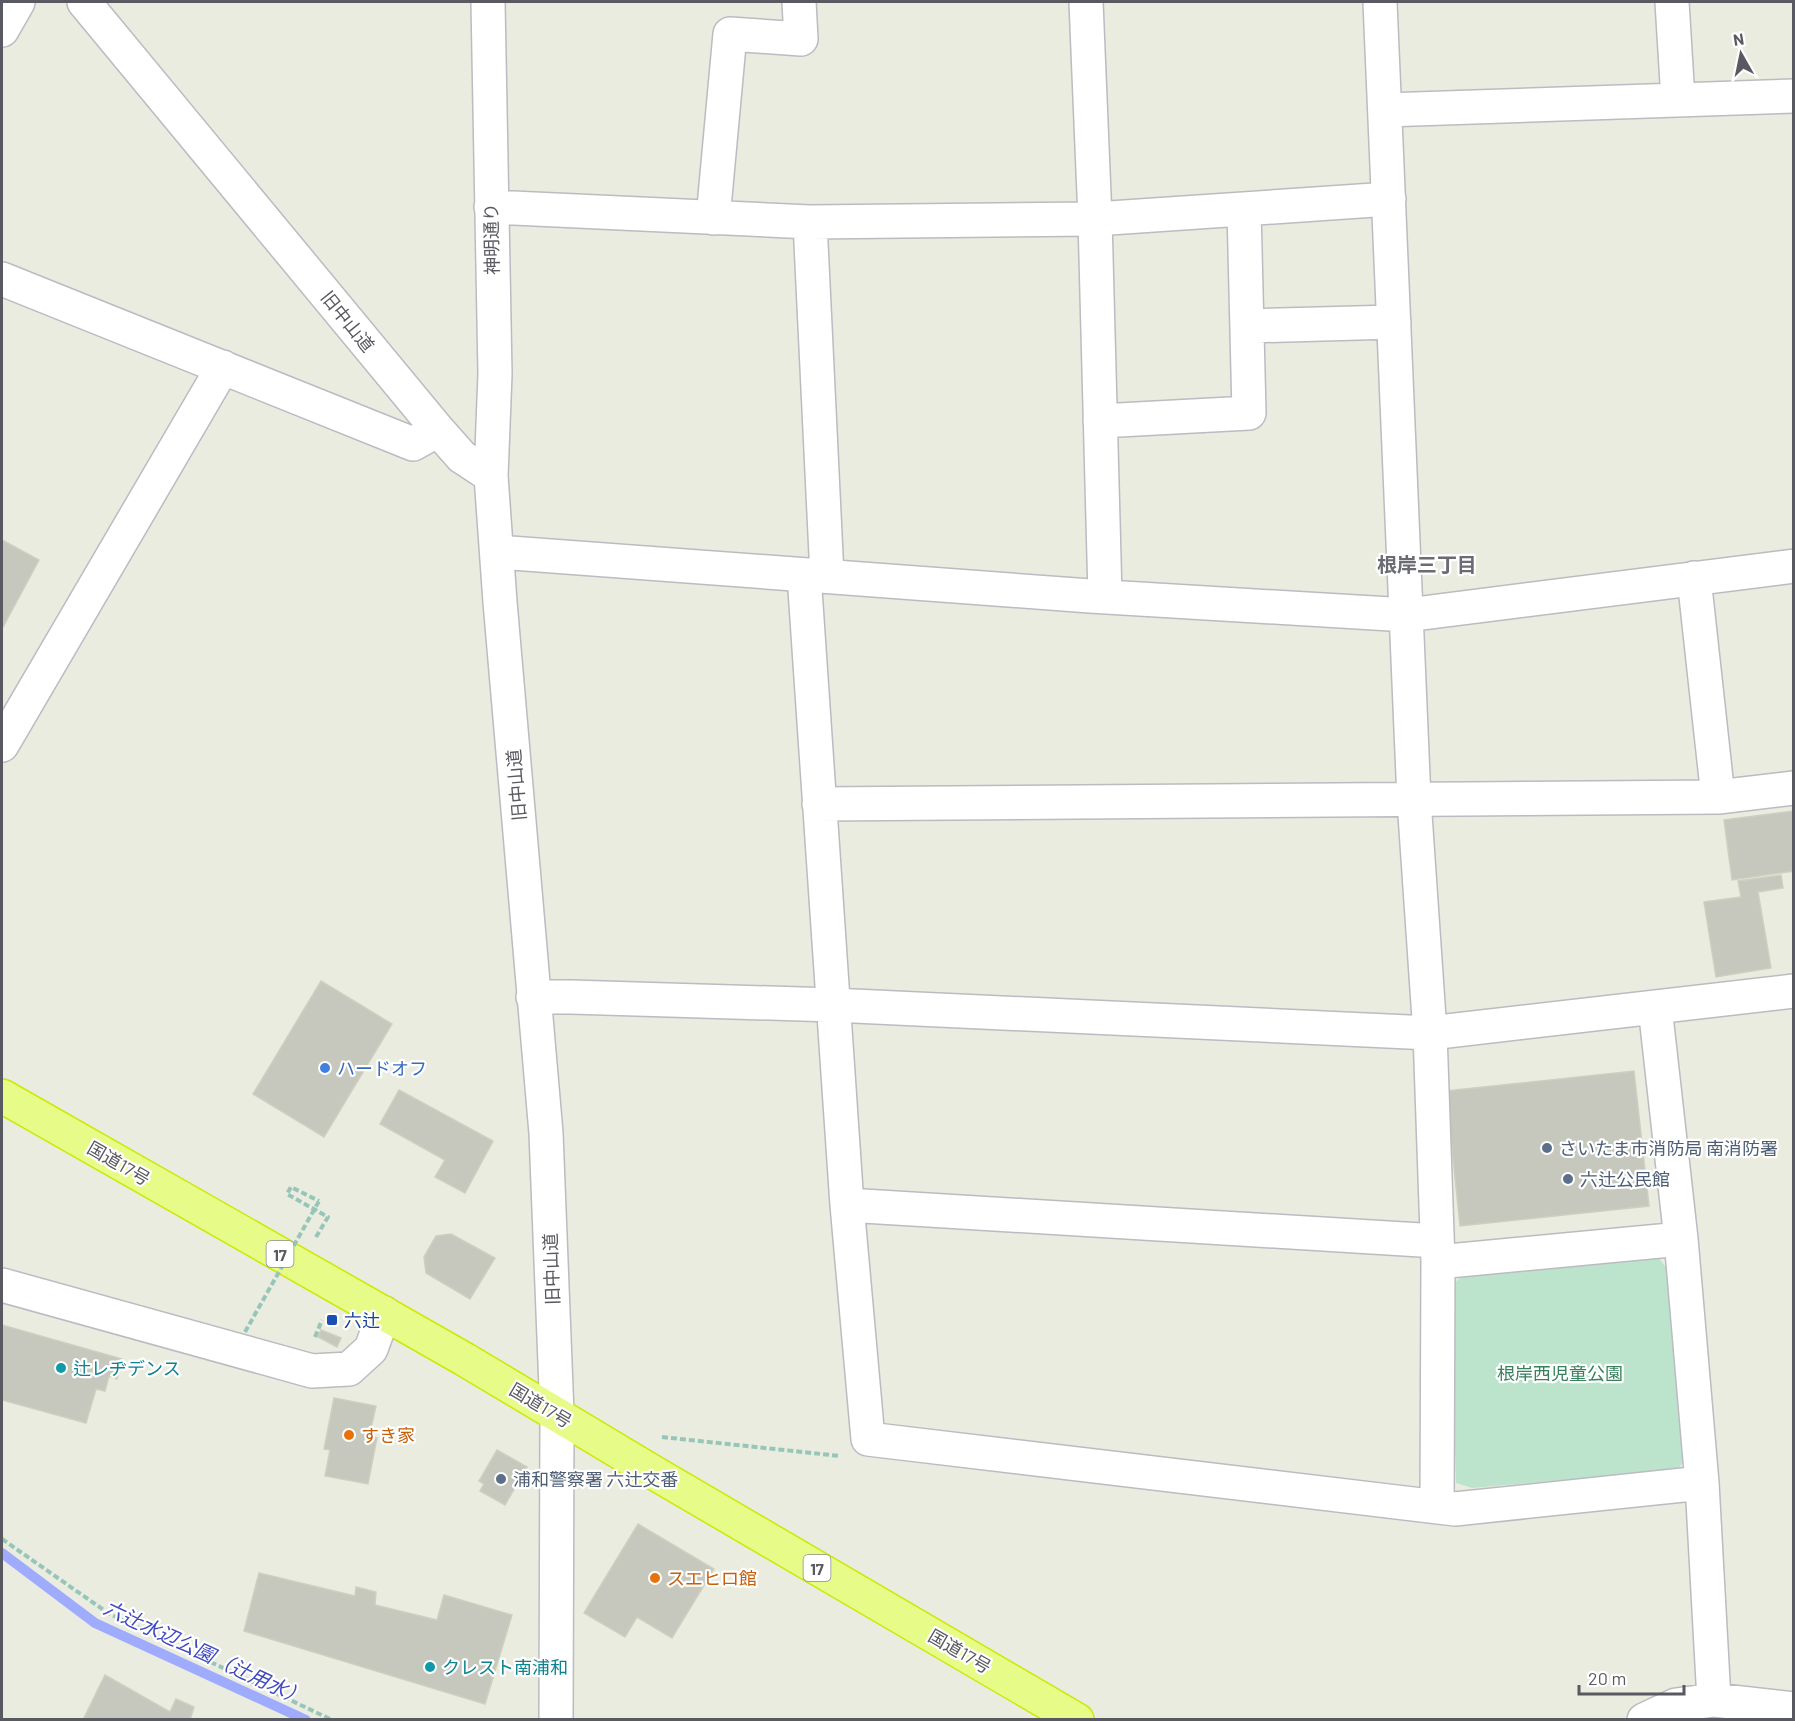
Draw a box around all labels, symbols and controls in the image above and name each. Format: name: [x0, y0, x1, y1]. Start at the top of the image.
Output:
north arrow: [1711, 24, 1771, 84]
text: N: [1732, 28, 1745, 49]
street label: 神明通り: [479, 203, 503, 275]
street label: 旧中山道: [317, 286, 379, 356]
district label: 根岸三丁目: [1377, 552, 1477, 576]
street label: 旧中山道: [502, 748, 530, 822]
place label: ハードオフ: [337, 1057, 427, 1079]
marker: ハードオフ: [318, 1061, 332, 1075]
street label: 国道17号: [84, 1136, 154, 1190]
place label: さいたま市消防局 南消防署: [1559, 1137, 1778, 1159]
marker: さいたま市消防局 南消防署: [1540, 1141, 1554, 1155]
place label: 六辻公民館: [1580, 1168, 1670, 1190]
marker: 六辻公民館: [1561, 1172, 1575, 1186]
street label: 旧中山道: [539, 1233, 563, 1305]
road number: 17: [266, 1241, 294, 1267]
place label: 六辻: [344, 1309, 380, 1331]
marker: 六辻: [325, 1313, 339, 1327]
place label: 辻レヂデンス: [73, 1357, 181, 1379]
marker: 辻レヂデンス: [54, 1361, 68, 1375]
park label: 根岸西児童公園: [1497, 1362, 1623, 1384]
street label: 国道17号: [506, 1378, 576, 1432]
place label: すき家: [361, 1424, 415, 1446]
marker: すき家: [342, 1428, 356, 1442]
place label: 浦和警察署 六辻交番: [513, 1468, 679, 1490]
marker: 浦和警察署 六辻交番: [494, 1472, 508, 1486]
road number: 17: [804, 1555, 830, 1581]
place label: スエヒロ館: [667, 1567, 757, 1589]
marker: スエヒロ館: [648, 1571, 662, 1585]
water label: 六辻水辺公園（辻用水）: [100, 1595, 310, 1709]
street label: 国道17号: [925, 1624, 995, 1678]
place label: クレスト南浦和: [442, 1656, 568, 1678]
scale bar: [1579, 1658, 1684, 1696]
marker: クレスト南浦和: [423, 1660, 437, 1674]
text: 20 m: [1588, 1667, 1626, 1689]

